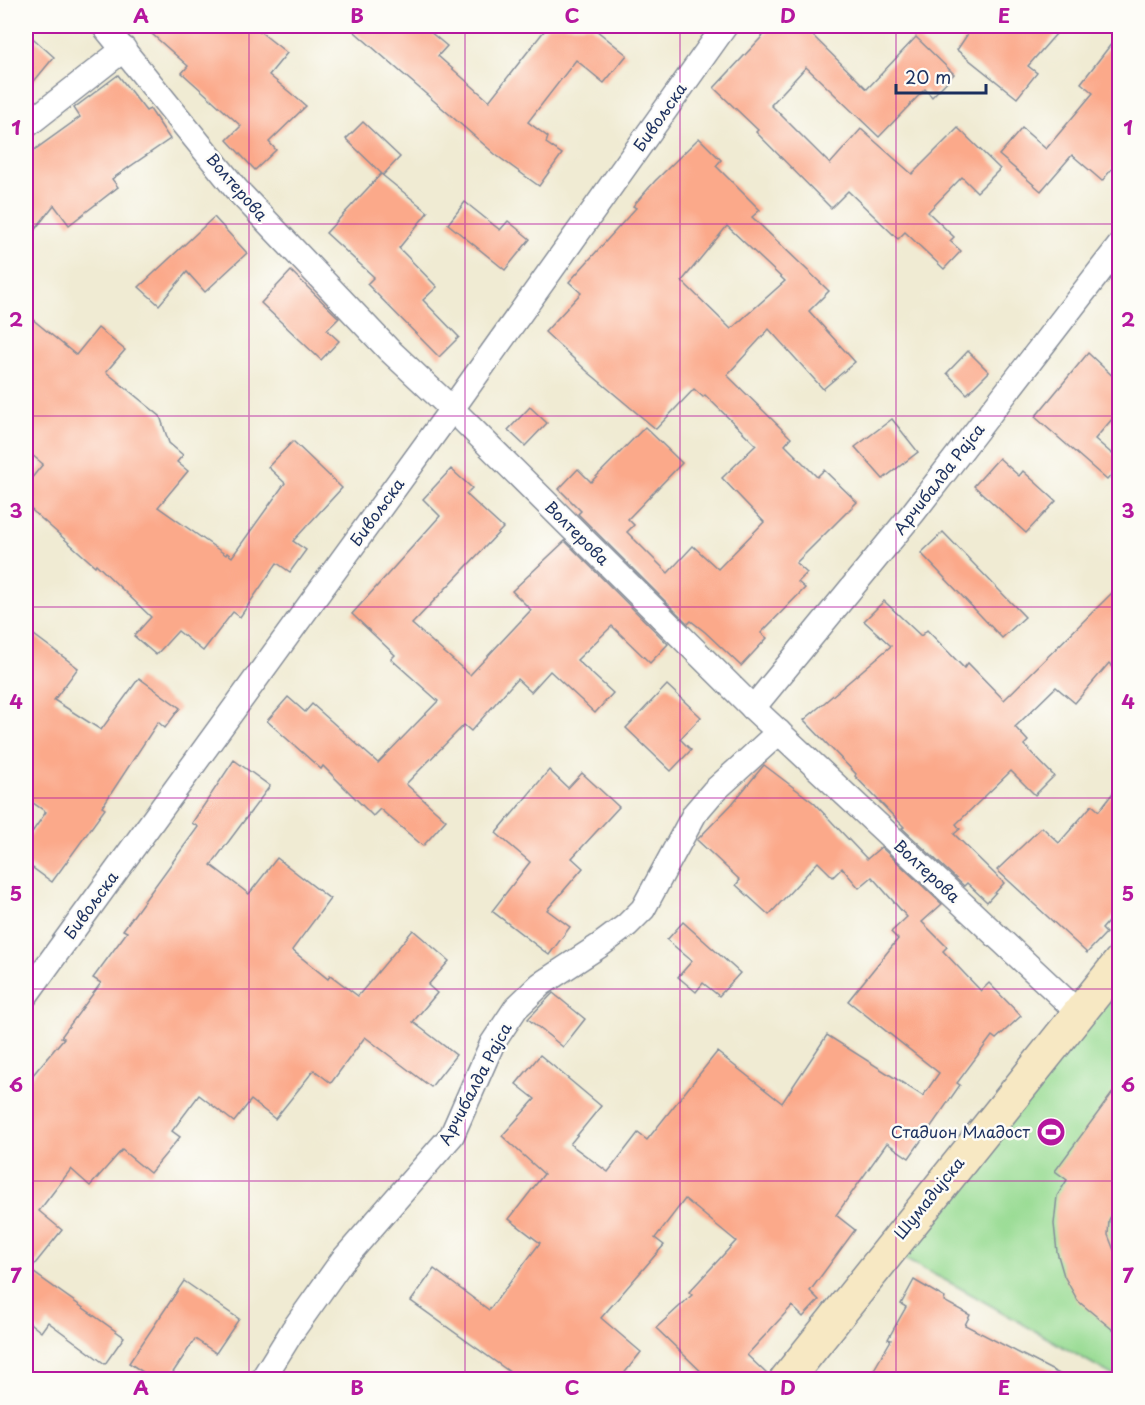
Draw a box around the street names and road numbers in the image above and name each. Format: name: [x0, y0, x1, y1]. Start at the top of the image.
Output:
street label: Бивољска: [627, 77, 692, 156]
street label: Волтерова: [201, 147, 274, 226]
street label: Арчибалда Рајса: [887, 418, 989, 539]
street label: Бивољска: [343, 472, 409, 550]
street label: Волтерова: [540, 494, 616, 570]
street label: Волтерова: [889, 833, 966, 907]
street label: Бивољска: [57, 865, 123, 943]
street label: Арчибалда Рајса: [432, 1018, 516, 1149]
street label: Шумадијска: [887, 1151, 969, 1244]

